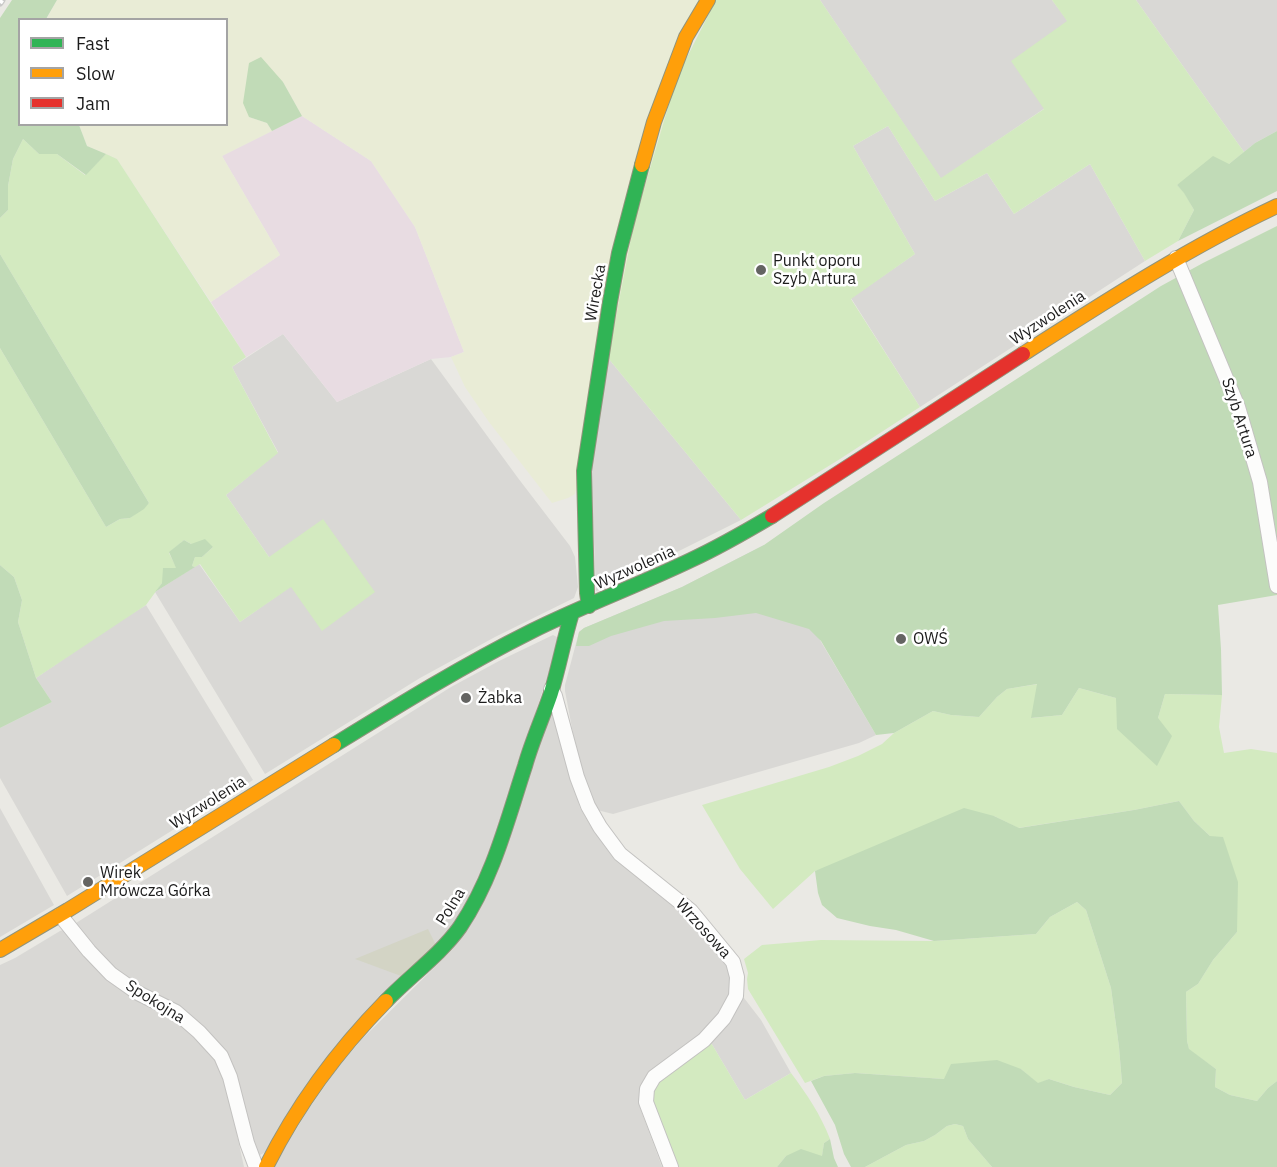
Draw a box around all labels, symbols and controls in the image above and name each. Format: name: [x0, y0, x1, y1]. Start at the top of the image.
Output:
legend: [18, 18, 228, 126]
text: Fast: [76, 32, 110, 55]
text: Slow: [76, 62, 115, 85]
text: Jam: [76, 92, 111, 115]
place label: Punkt oporu Szyb Artura: [773, 251, 861, 289]
street label: Wirecka: [582, 263, 610, 323]
marker: Punkt oporu Szyb Artura: [754, 263, 768, 277]
street label: Wyzwolenia: [1007, 287, 1089, 349]
street label: Szyb Artura: [1217, 376, 1261, 460]
street label: Wyzwolenia: [592, 542, 678, 594]
place label: OWŚ: [913, 629, 948, 649]
marker: OWŚ: [894, 632, 908, 646]
place label: Żabka: [478, 688, 522, 708]
marker: Żabka: [459, 691, 473, 705]
street label: Wyzwolenia: [167, 772, 249, 834]
place label: Wirek Mrówcza Górka: [100, 863, 211, 901]
marker: Wirek Mrówcza Górka: [81, 875, 95, 889]
street label: Polna: [432, 885, 470, 929]
street label: Wrzosowa: [671, 895, 735, 963]
street label: Spokojna: [122, 976, 188, 1028]

